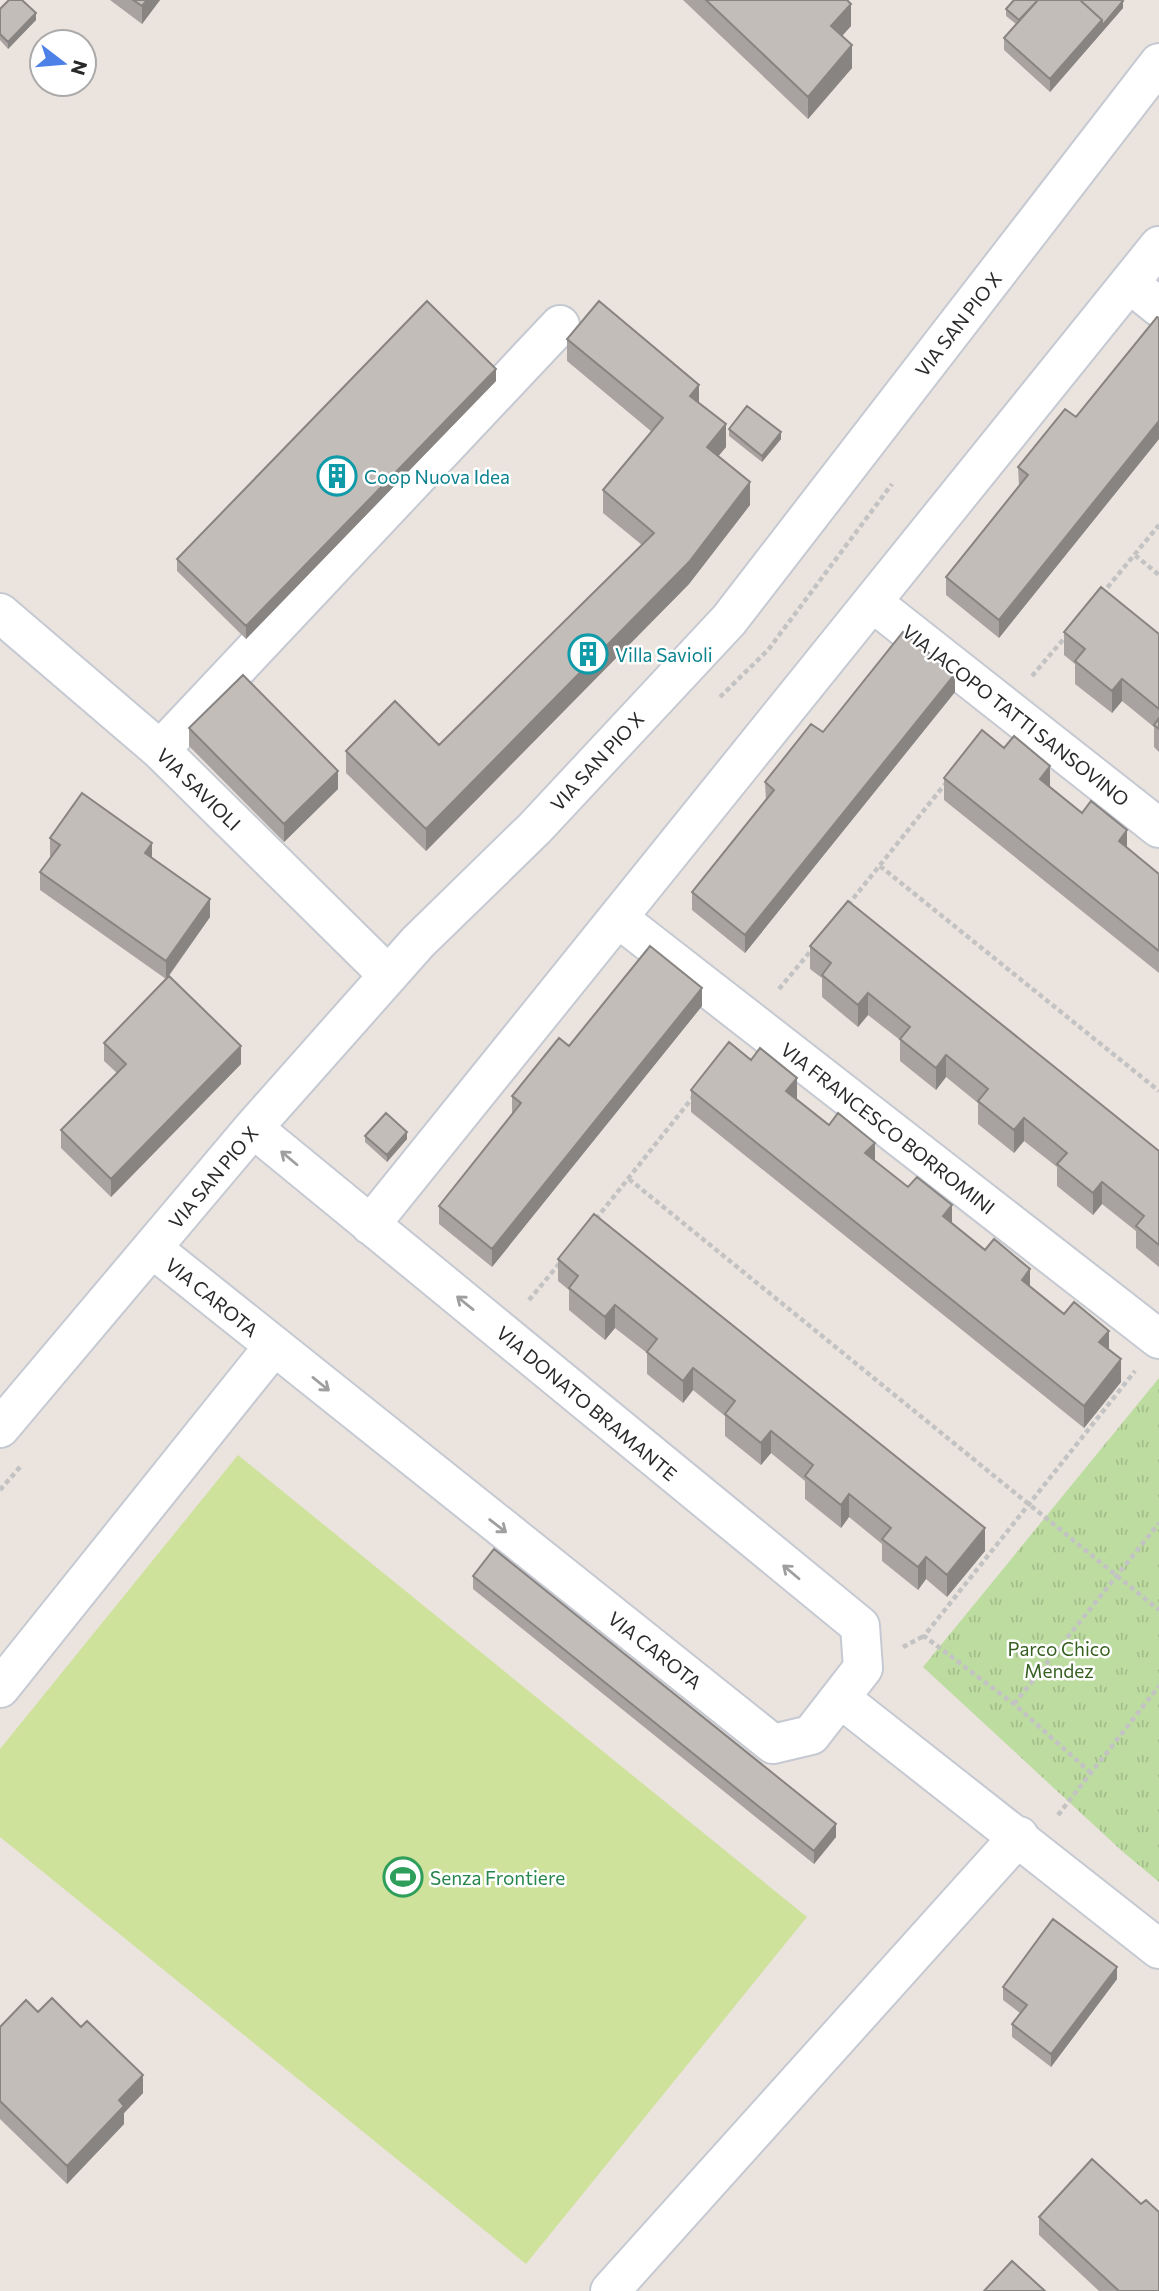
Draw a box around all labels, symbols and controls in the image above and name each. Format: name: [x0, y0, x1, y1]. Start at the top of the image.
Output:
north arrow: [28, 28, 98, 98]
text: N: [67, 58, 93, 78]
street label: VIA SAN PIO X: [910, 267, 1006, 381]
building icon: Coop Nuova Idea: [316, 455, 358, 497]
place label: Coop Nuova Idea: [364, 465, 510, 488]
street label: VIA JACOPO TATTI SANSOVINO: [898, 619, 1134, 811]
building icon: Villa Savioli: [567, 633, 609, 675]
place label: Villa Savioli: [615, 643, 713, 666]
street label: VIA SAN PIO X: [545, 707, 649, 815]
street label: VIA SAVIOLI: [152, 743, 246, 835]
street label: VIA FRANCESCO BORROMINI: [776, 1037, 1000, 1219]
street label: VIA SAN PIO X: [163, 1121, 263, 1233]
one-way arrow: [281, 1150, 299, 1166]
street label: VIA CAROTA: [161, 1253, 263, 1341]
one-way arrow: [456, 1295, 474, 1311]
street label: VIA DONATO BRAMANTE: [492, 1321, 682, 1485]
one-way arrow: [311, 1376, 329, 1391]
one-way arrow: [488, 1519, 507, 1534]
one-way arrow: [783, 1564, 801, 1580]
street label: VIA CAROTA: [604, 1606, 706, 1694]
park label: Parco Chico Mendez: [1007, 1637, 1111, 1682]
sports icon: Senza Frontiere: [382, 1856, 424, 1898]
place label: Senza Frontiere: [430, 1866, 565, 1889]

